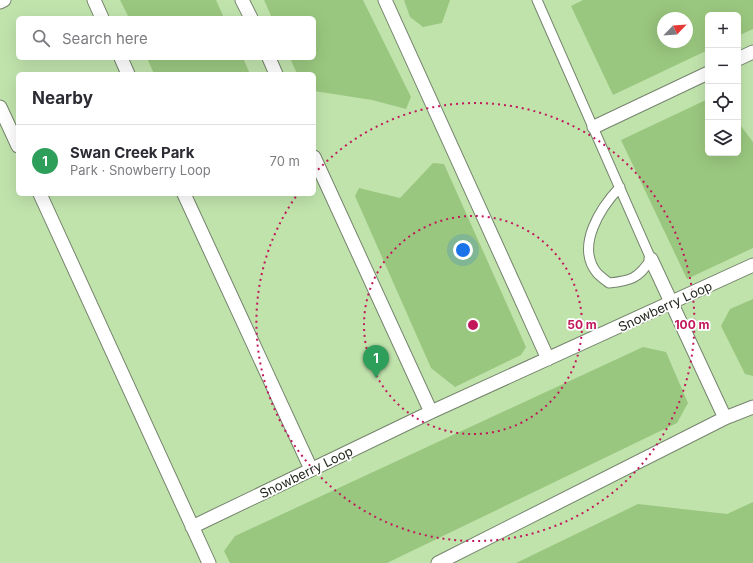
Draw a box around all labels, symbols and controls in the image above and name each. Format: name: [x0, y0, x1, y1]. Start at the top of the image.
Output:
north arrow: [657, 12, 693, 48]
map controls: [705, 12, 741, 156]
button: +: [705, 12, 741, 48]
search box: [16, 16, 316, 60]
icon: search: [30, 27, 52, 49]
text: Search here: [62, 29, 148, 48]
button: −: [705, 48, 741, 84]
button: locate: [705, 84, 741, 120]
text: Nearby: [32, 88, 93, 108]
button: layers: [705, 120, 741, 156]
text: Swan Creek Park: [70, 143, 194, 162]
text: 1: [42, 153, 48, 169]
text: 70 m: [270, 153, 300, 169]
text: Park · Snowberry Loop: [70, 162, 211, 178]
your location: [453, 240, 473, 260]
street label: Snowberry Loop: [615, 277, 715, 335]
text: 50 m: [567, 317, 597, 332]
text: 100 m: [674, 317, 710, 332]
centre of rings: [466, 318, 480, 332]
pin: 1: [363, 345, 389, 378]
street label: Snowberry Loop: [257, 442, 355, 502]

